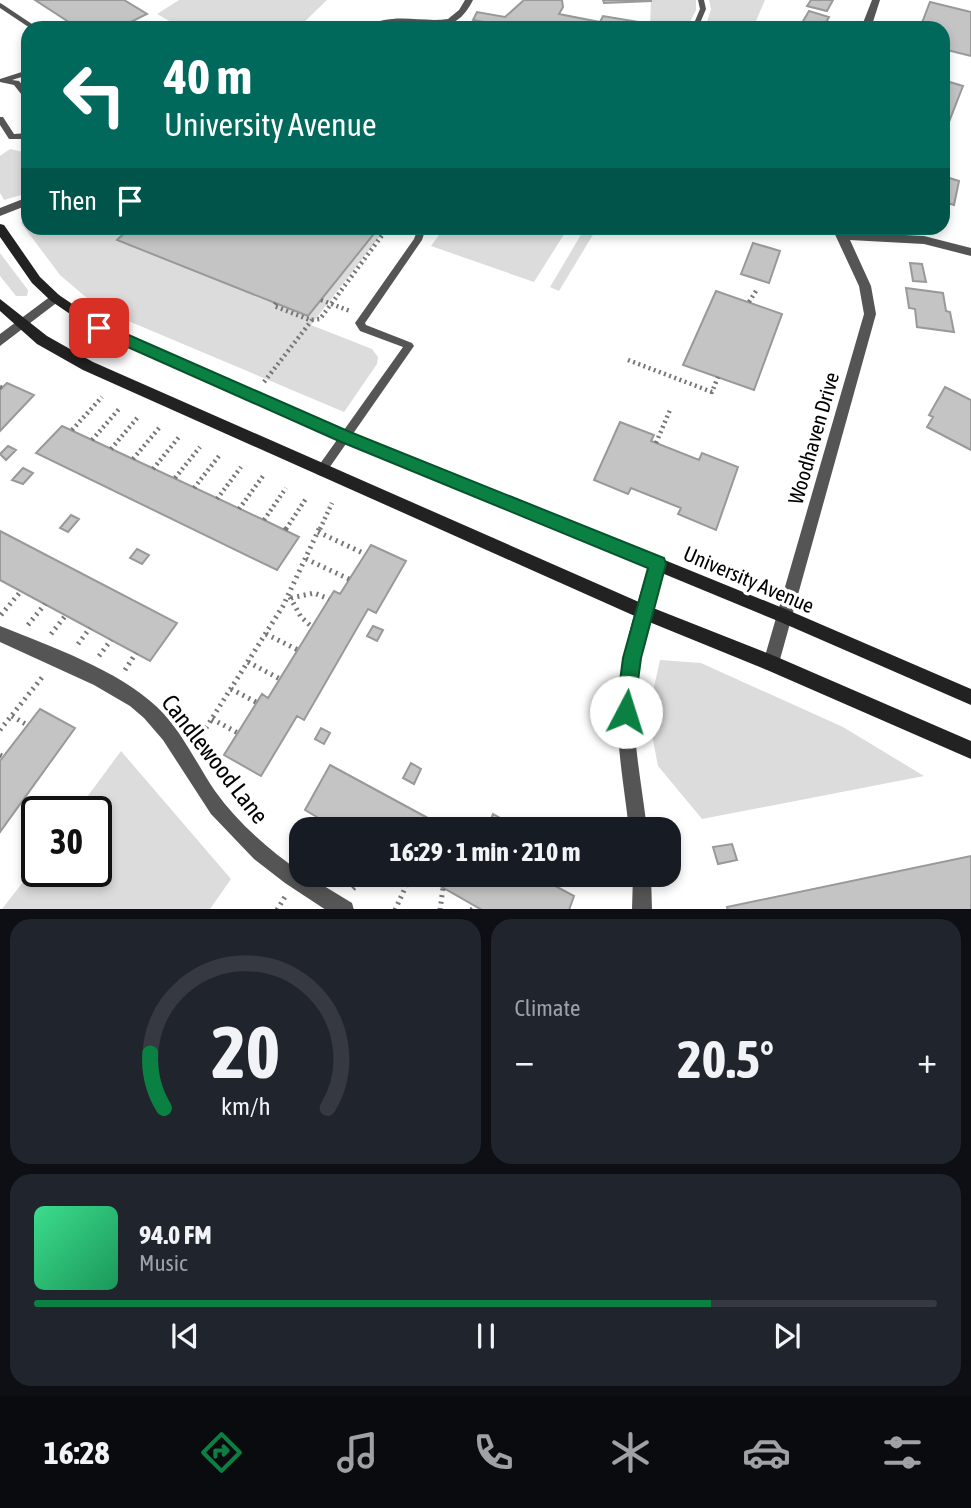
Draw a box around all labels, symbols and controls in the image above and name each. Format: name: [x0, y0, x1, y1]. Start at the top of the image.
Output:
text: 40 m: [164, 48, 252, 104]
icon: left: [49, 49, 140, 140]
text: University Avenue: [164, 106, 377, 143]
icon: arrive: [111, 182, 149, 220]
text: Then: [49, 186, 97, 216]
pin: [69, 298, 129, 358]
icon: arrive: [80, 309, 118, 347]
street label: Woodhaven Drive: [783, 369, 843, 507]
street label: University Avenue: [680, 541, 818, 617]
position arrow: [589, 675, 663, 749]
street label: Candlewood Lane: [156, 689, 274, 829]
speed limit sign: 30: [21, 796, 112, 887]
text: 16:29 · 1 min · 210 m: [390, 837, 580, 867]
text: Climate: [515, 995, 580, 1021]
text: 20: [211, 1010, 279, 1093]
text: 20.5°: [677, 1029, 774, 1089]
text: −: [515, 1038, 534, 1081]
text: +: [917, 1038, 937, 1081]
text: km/h: [220, 1091, 270, 1119]
text: 94.0 FM: [139, 1220, 212, 1250]
text: Music: [139, 1250, 187, 1276]
icon: previous: [166, 1317, 204, 1355]
icon: pause: [467, 1317, 505, 1355]
icon: next: [768, 1317, 806, 1355]
icon: directions: [197, 1428, 246, 1477]
icon: music: [333, 1428, 382, 1477]
icon: phone: [469, 1428, 518, 1477]
icon: climate: [606, 1428, 655, 1477]
icon: car: [742, 1428, 791, 1477]
icon: filters: [878, 1428, 927, 1477]
text: 16:28: [44, 1434, 110, 1471]

